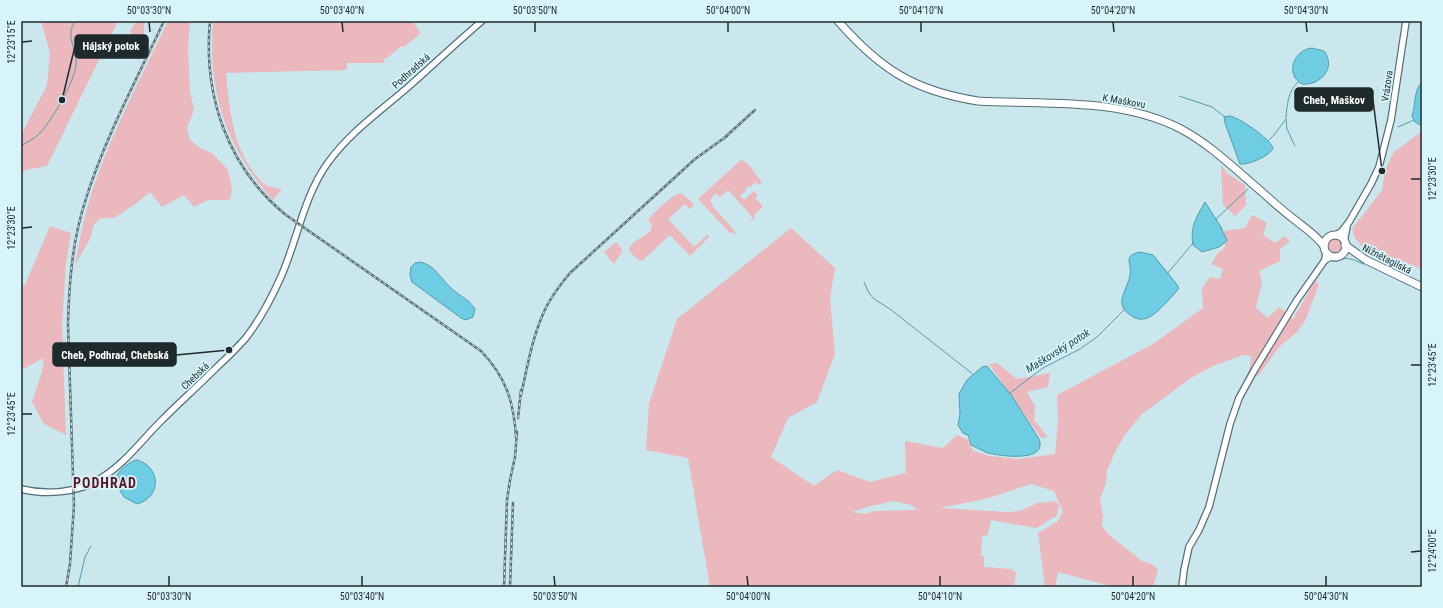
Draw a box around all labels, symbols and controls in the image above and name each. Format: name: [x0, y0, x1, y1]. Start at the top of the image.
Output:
text: 50°03'30"N: [127, 5, 171, 16]
text: 50°03'40"N: [320, 5, 364, 16]
text: 50°03'50"N: [513, 5, 557, 16]
text: 50°04'00"N: [706, 5, 750, 16]
text: 50°04'10"N: [899, 5, 943, 16]
text: 50°04'20"N: [1091, 5, 1135, 16]
text: 50°04'30"N: [1284, 5, 1328, 16]
text: 12°23'15"E: [6, 20, 17, 64]
callout: Hájský potok: [75, 35, 148, 58]
text: Hájský potok: [82, 40, 140, 53]
street label: Podhradská: [390, 51, 432, 91]
street label: Vrázova: [1379, 70, 1395, 102]
callout: Cheb, Maškov: [1295, 88, 1373, 111]
street label: K Maškovu: [1102, 92, 1146, 110]
text: Cheb, Maškov: [1303, 94, 1365, 107]
text: 12°23'30"E: [1427, 157, 1438, 201]
text: 12°23'30"E: [6, 206, 17, 250]
street label: Nižnětagilská: [1361, 242, 1414, 276]
water label: Maškovský potok: [1024, 326, 1093, 376]
callout: Cheb, Podhrad, Chebská: [53, 343, 176, 366]
text: 12°23'45"E: [1427, 343, 1438, 387]
text: Cheb, Podhrad, Chebská: [61, 349, 169, 362]
street label: Chebská: [179, 360, 211, 392]
text: 12°23'45"E: [6, 392, 17, 436]
district label: PODHRAD: [73, 475, 137, 491]
text: 12°24'00"E: [1427, 529, 1438, 573]
text: 50°03'30"N: [147, 591, 191, 602]
text: 50°03'40"N: [340, 591, 384, 602]
text: 50°03'50"N: [533, 591, 577, 602]
text: 50°04'00"N: [726, 591, 770, 602]
text: 50°04'10"N: [918, 591, 962, 602]
text: 50°04'20"N: [1111, 591, 1155, 602]
text: 50°04'30"N: [1304, 591, 1348, 602]

